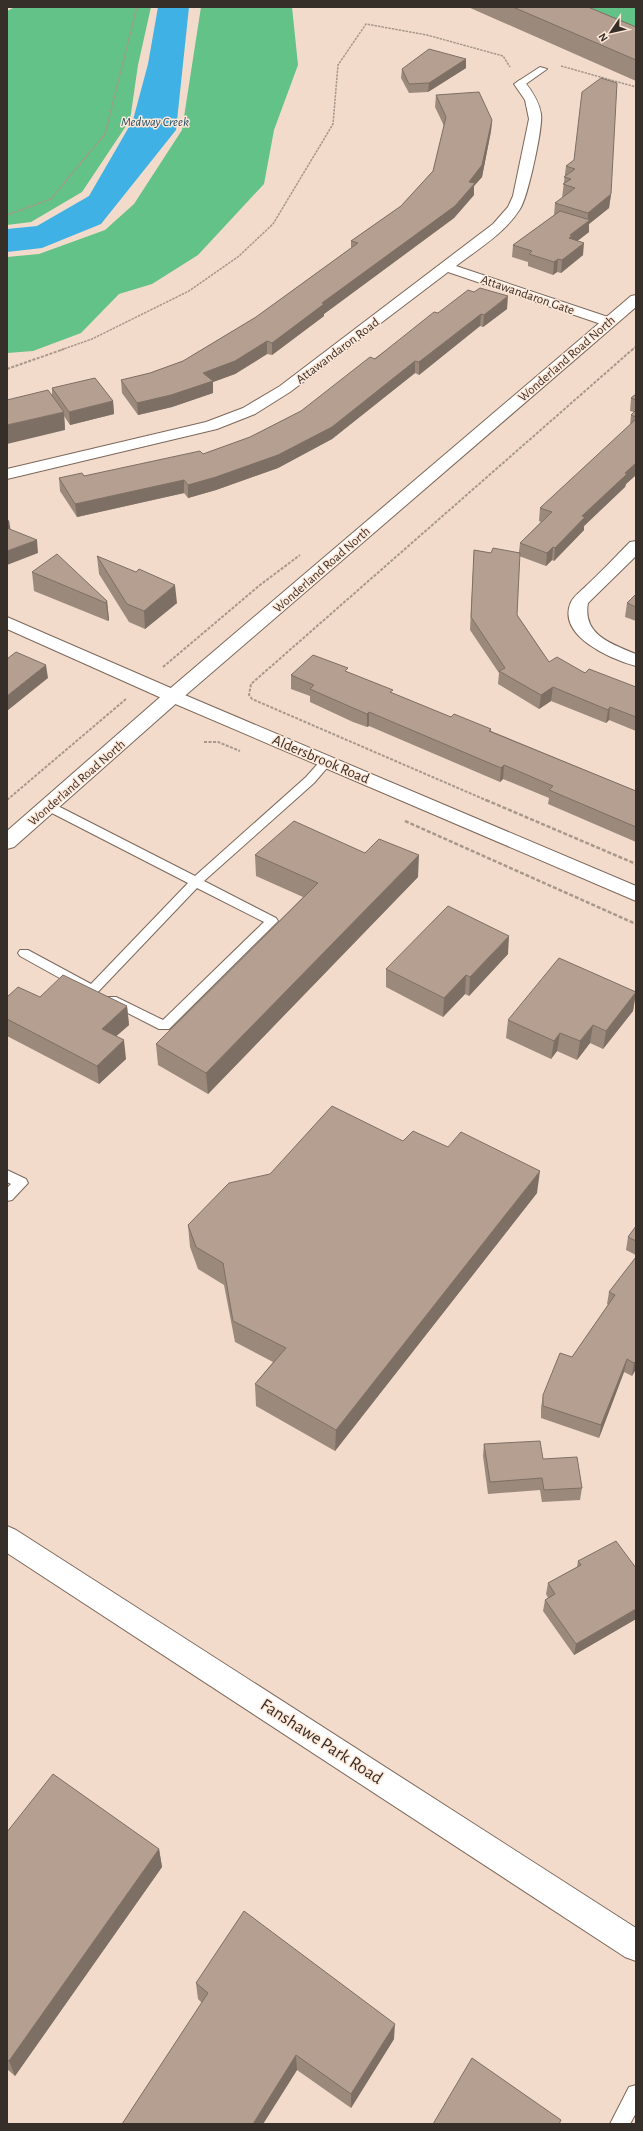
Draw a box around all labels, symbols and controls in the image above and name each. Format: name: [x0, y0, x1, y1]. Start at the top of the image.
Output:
north arrow: [591, 12, 631, 52]
text: N: [596, 31, 610, 44]
water label: Medway Creek: [121, 116, 189, 129]
street label: Attawandaron Gate: [479, 273, 576, 318]
street label: Wonderland Road North: [516, 314, 618, 405]
street label: Attawandaron Road: [294, 316, 382, 387]
street label: Wonderland Road North: [271, 525, 373, 616]
street label: Aldersbrook Road: [270, 732, 372, 787]
street label: Wonderland Road North: [26, 738, 128, 829]
street label: Fanshawe Park Road: [257, 1696, 386, 1788]

